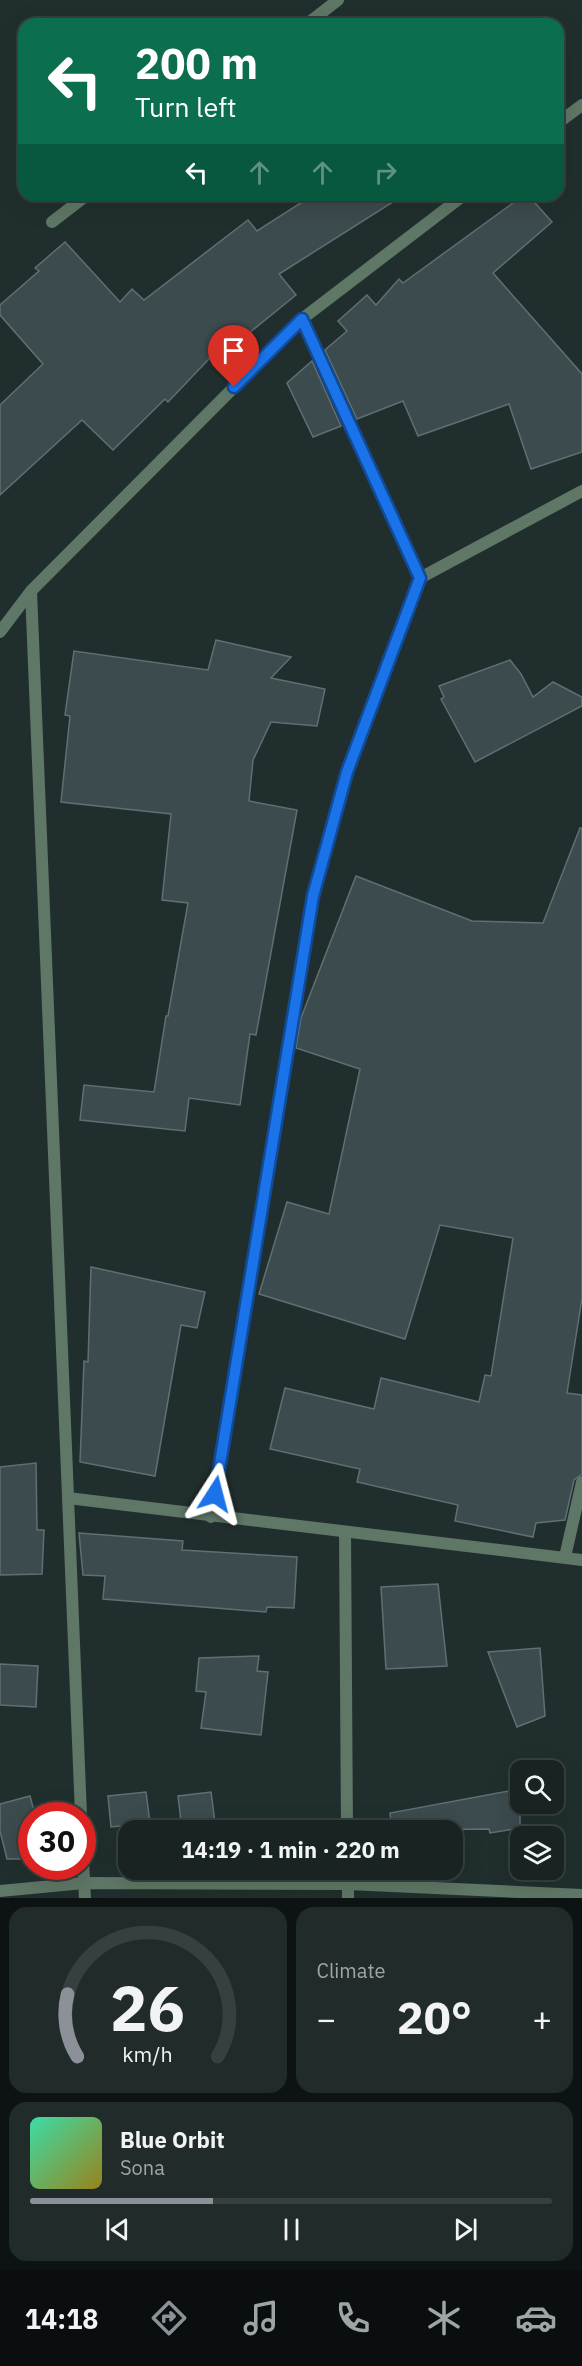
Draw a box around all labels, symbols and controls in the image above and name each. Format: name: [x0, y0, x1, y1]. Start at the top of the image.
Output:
text: 200 m: [135, 36, 258, 91]
icon: left: [36, 42, 114, 120]
text: Turn left: [135, 89, 236, 124]
icon: left: [180, 156, 213, 189]
icon: ahead: [243, 156, 276, 189]
icon: ahead: [306, 156, 339, 189]
icon: right: [369, 156, 402, 189]
pin: [208, 325, 259, 387]
icon: arrive: [217, 334, 250, 367]
position arrow: [183, 1462, 247, 1526]
map controls: [510, 1760, 564, 1880]
button: search: [510, 1760, 564, 1814]
speed limit sign: 30: [18, 1802, 96, 1880]
button: layers: [510, 1826, 564, 1880]
text: 14:19 · 1 min · 220 m: [181, 1835, 400, 1864]
text: Climate: [317, 1957, 385, 1984]
text: 26: [110, 1967, 185, 2048]
text: 20°: [397, 1988, 472, 2046]
text: −: [317, 1997, 336, 2040]
text: +: [532, 1997, 552, 2040]
text: km/h: [123, 2040, 173, 2068]
text: Blue Orbit: [120, 2125, 225, 2154]
text: Sona: [120, 2154, 165, 2181]
icon: previous: [101, 2213, 134, 2246]
icon: pause: [275, 2213, 308, 2246]
icon: next: [449, 2213, 482, 2246]
icon: directions: [148, 2297, 190, 2339]
icon: music: [240, 2297, 282, 2339]
icon: phone: [332, 2297, 374, 2339]
icon: climate: [423, 2297, 465, 2339]
icon: car: [515, 2297, 557, 2339]
text: 14:18: [25, 2301, 99, 2336]

